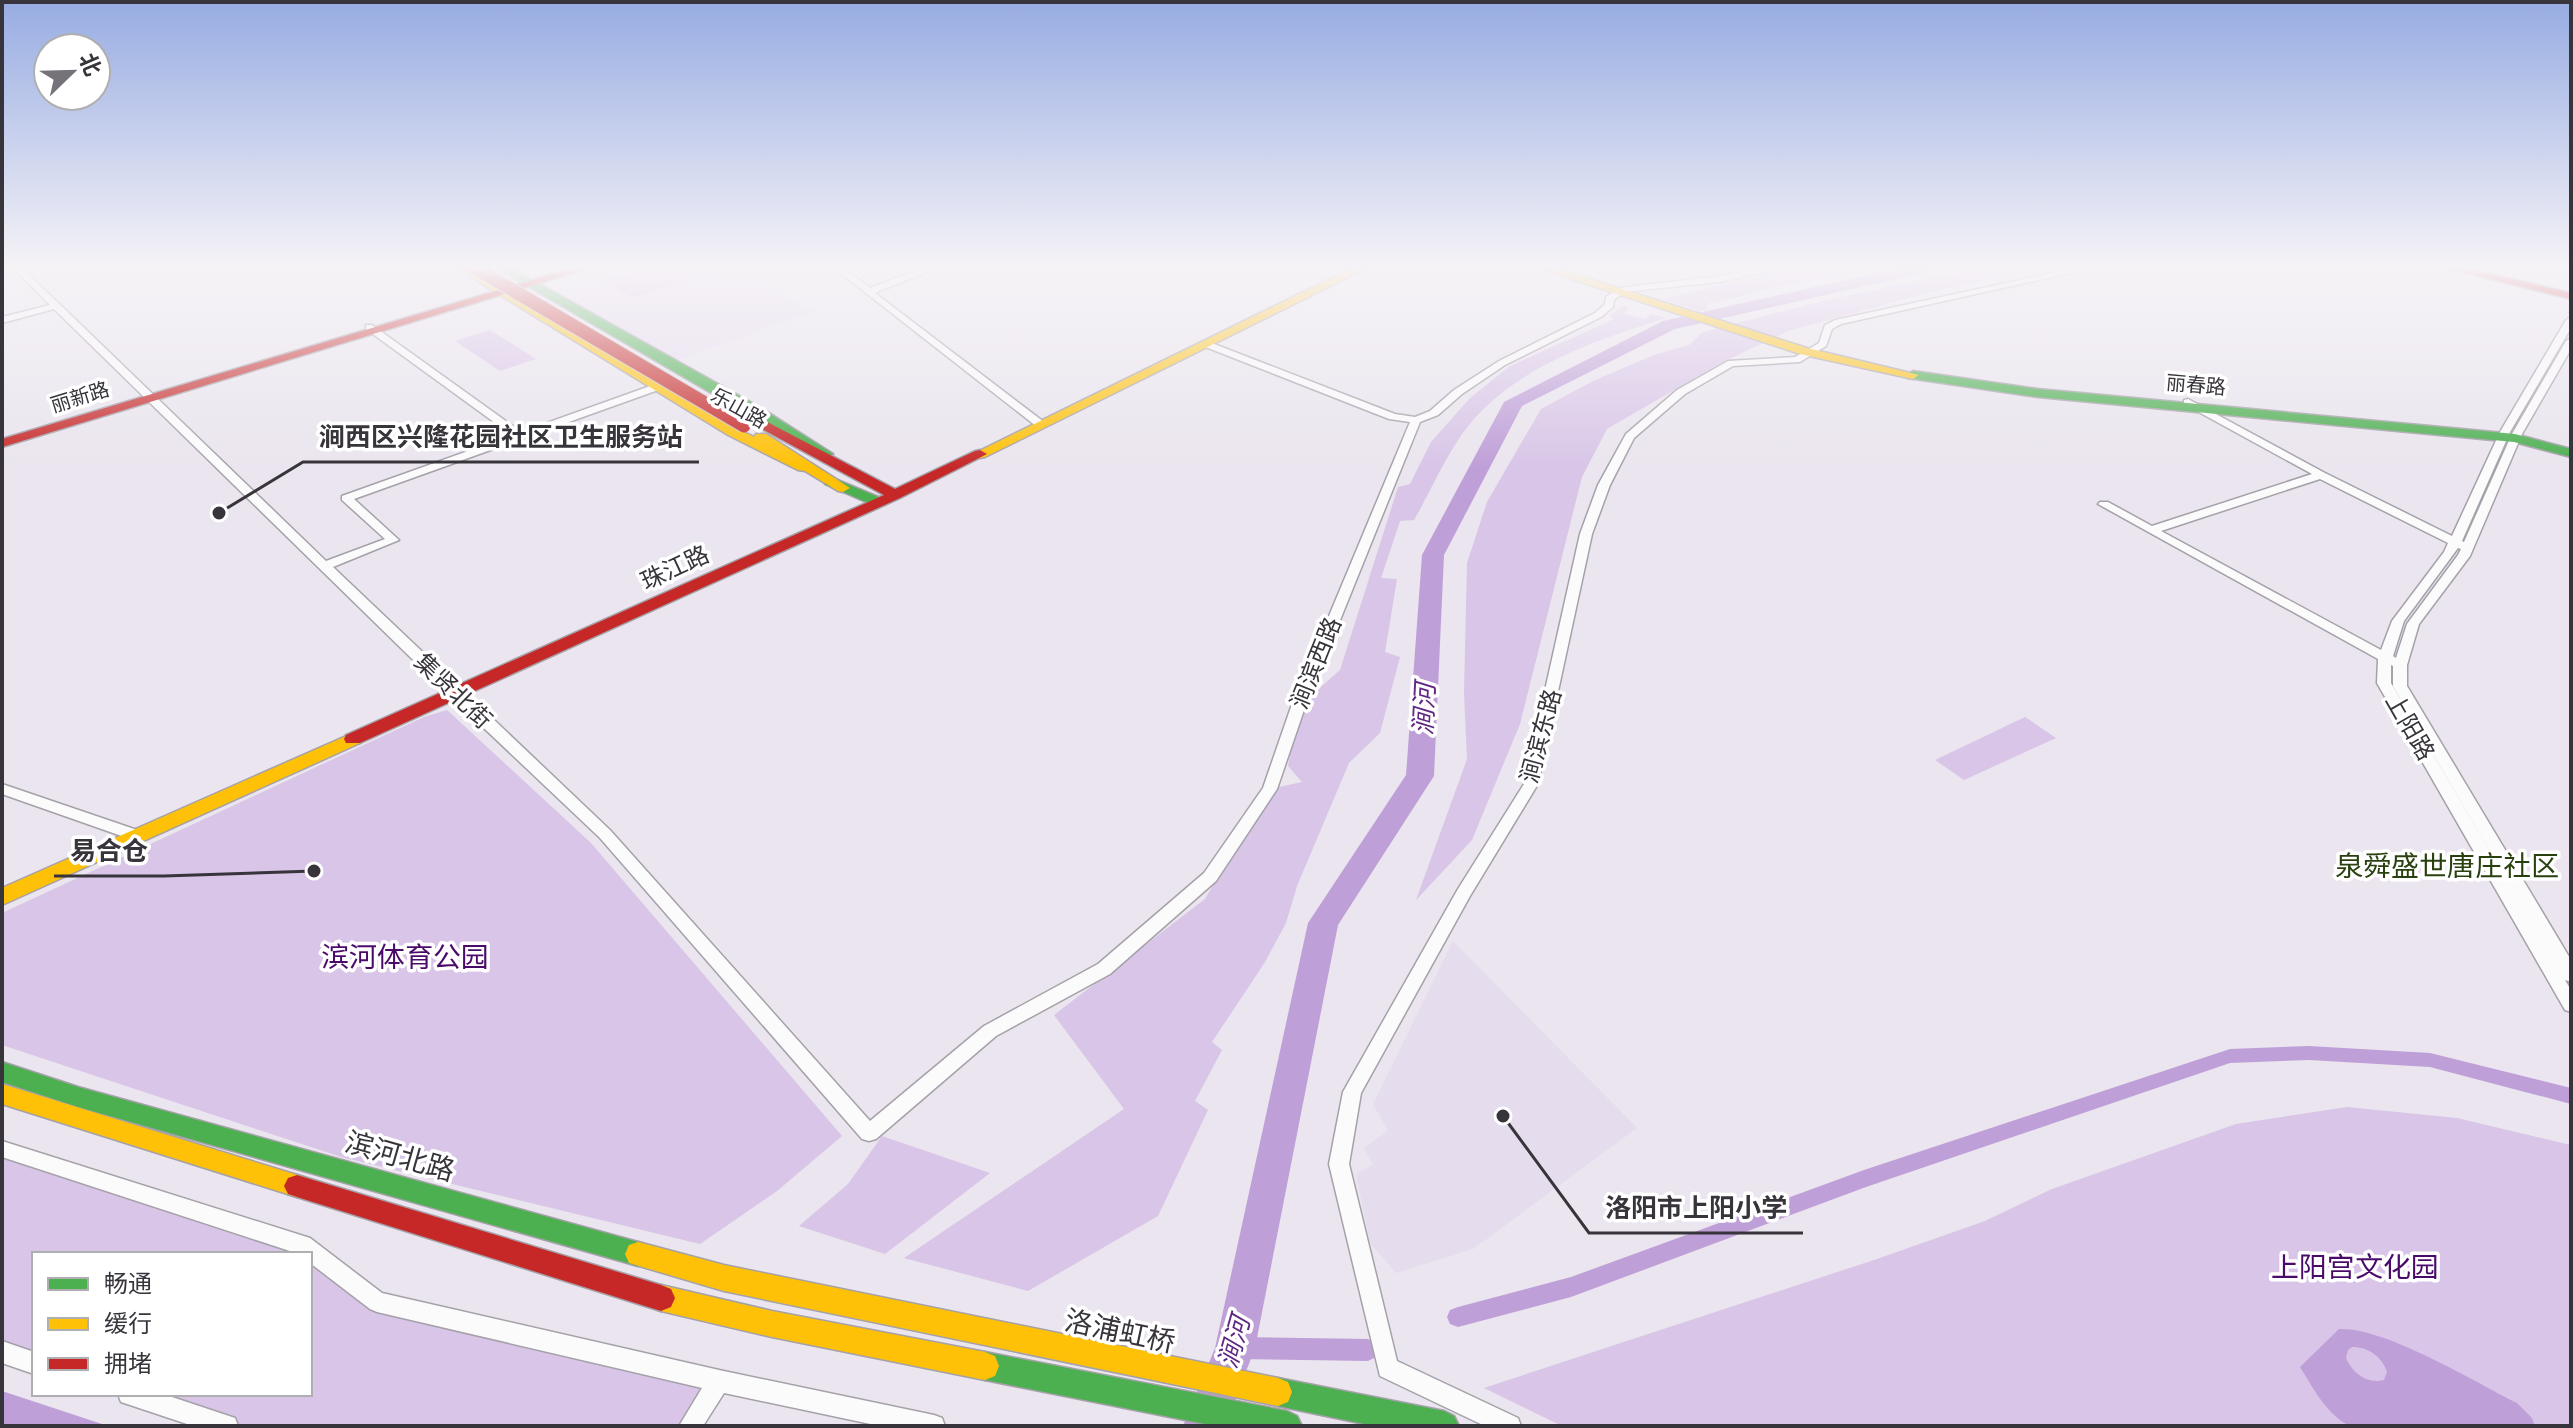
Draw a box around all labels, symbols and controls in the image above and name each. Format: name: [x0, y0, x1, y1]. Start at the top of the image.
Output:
north arrow: [32, 32, 112, 112]
text: 北: [75, 50, 105, 79]
street label: 丽春路: [2165, 372, 2227, 399]
street label: 丽新路: [48, 378, 112, 416]
street label: 乐山路: [707, 385, 770, 432]
callout: 涧西区兴隆花园社区卫生服务站: [303, 412, 699, 462]
text: 涧西区兴隆花园社区卫生服务站: [319, 423, 683, 451]
street label: 珠江路: [637, 541, 713, 595]
street label: 涧滨西路: [1286, 614, 1346, 712]
street label: 集贤北街: [409, 648, 497, 734]
water label: 涧河: [1410, 677, 1440, 736]
street label: 涧滨东路: [1516, 686, 1566, 786]
street label: 上阳路: [2381, 689, 2439, 765]
callout: 易合仓: [54, 826, 164, 876]
text: 易合仓: [70, 837, 148, 865]
district label: 泉舜盛世唐庄社区: [2335, 852, 2559, 882]
park label: 滨河体育公园: [321, 943, 489, 973]
street label: 滨河北路: [342, 1127, 458, 1187]
callout: 洛阳市上阳小学: [1589, 1183, 1803, 1233]
text: 洛阳市上阳小学: [1605, 1194, 1787, 1222]
legend: [32, 1252, 312, 1396]
park label: 上阳宫文化园: [2271, 1253, 2439, 1283]
text: 畅通: [104, 1271, 152, 1297]
street label: 洛浦虹桥: [1062, 1306, 1178, 1358]
water label: 涧河: [1214, 1309, 1256, 1371]
text: 缓行: [104, 1311, 152, 1337]
text: 拥堵: [104, 1351, 152, 1377]

